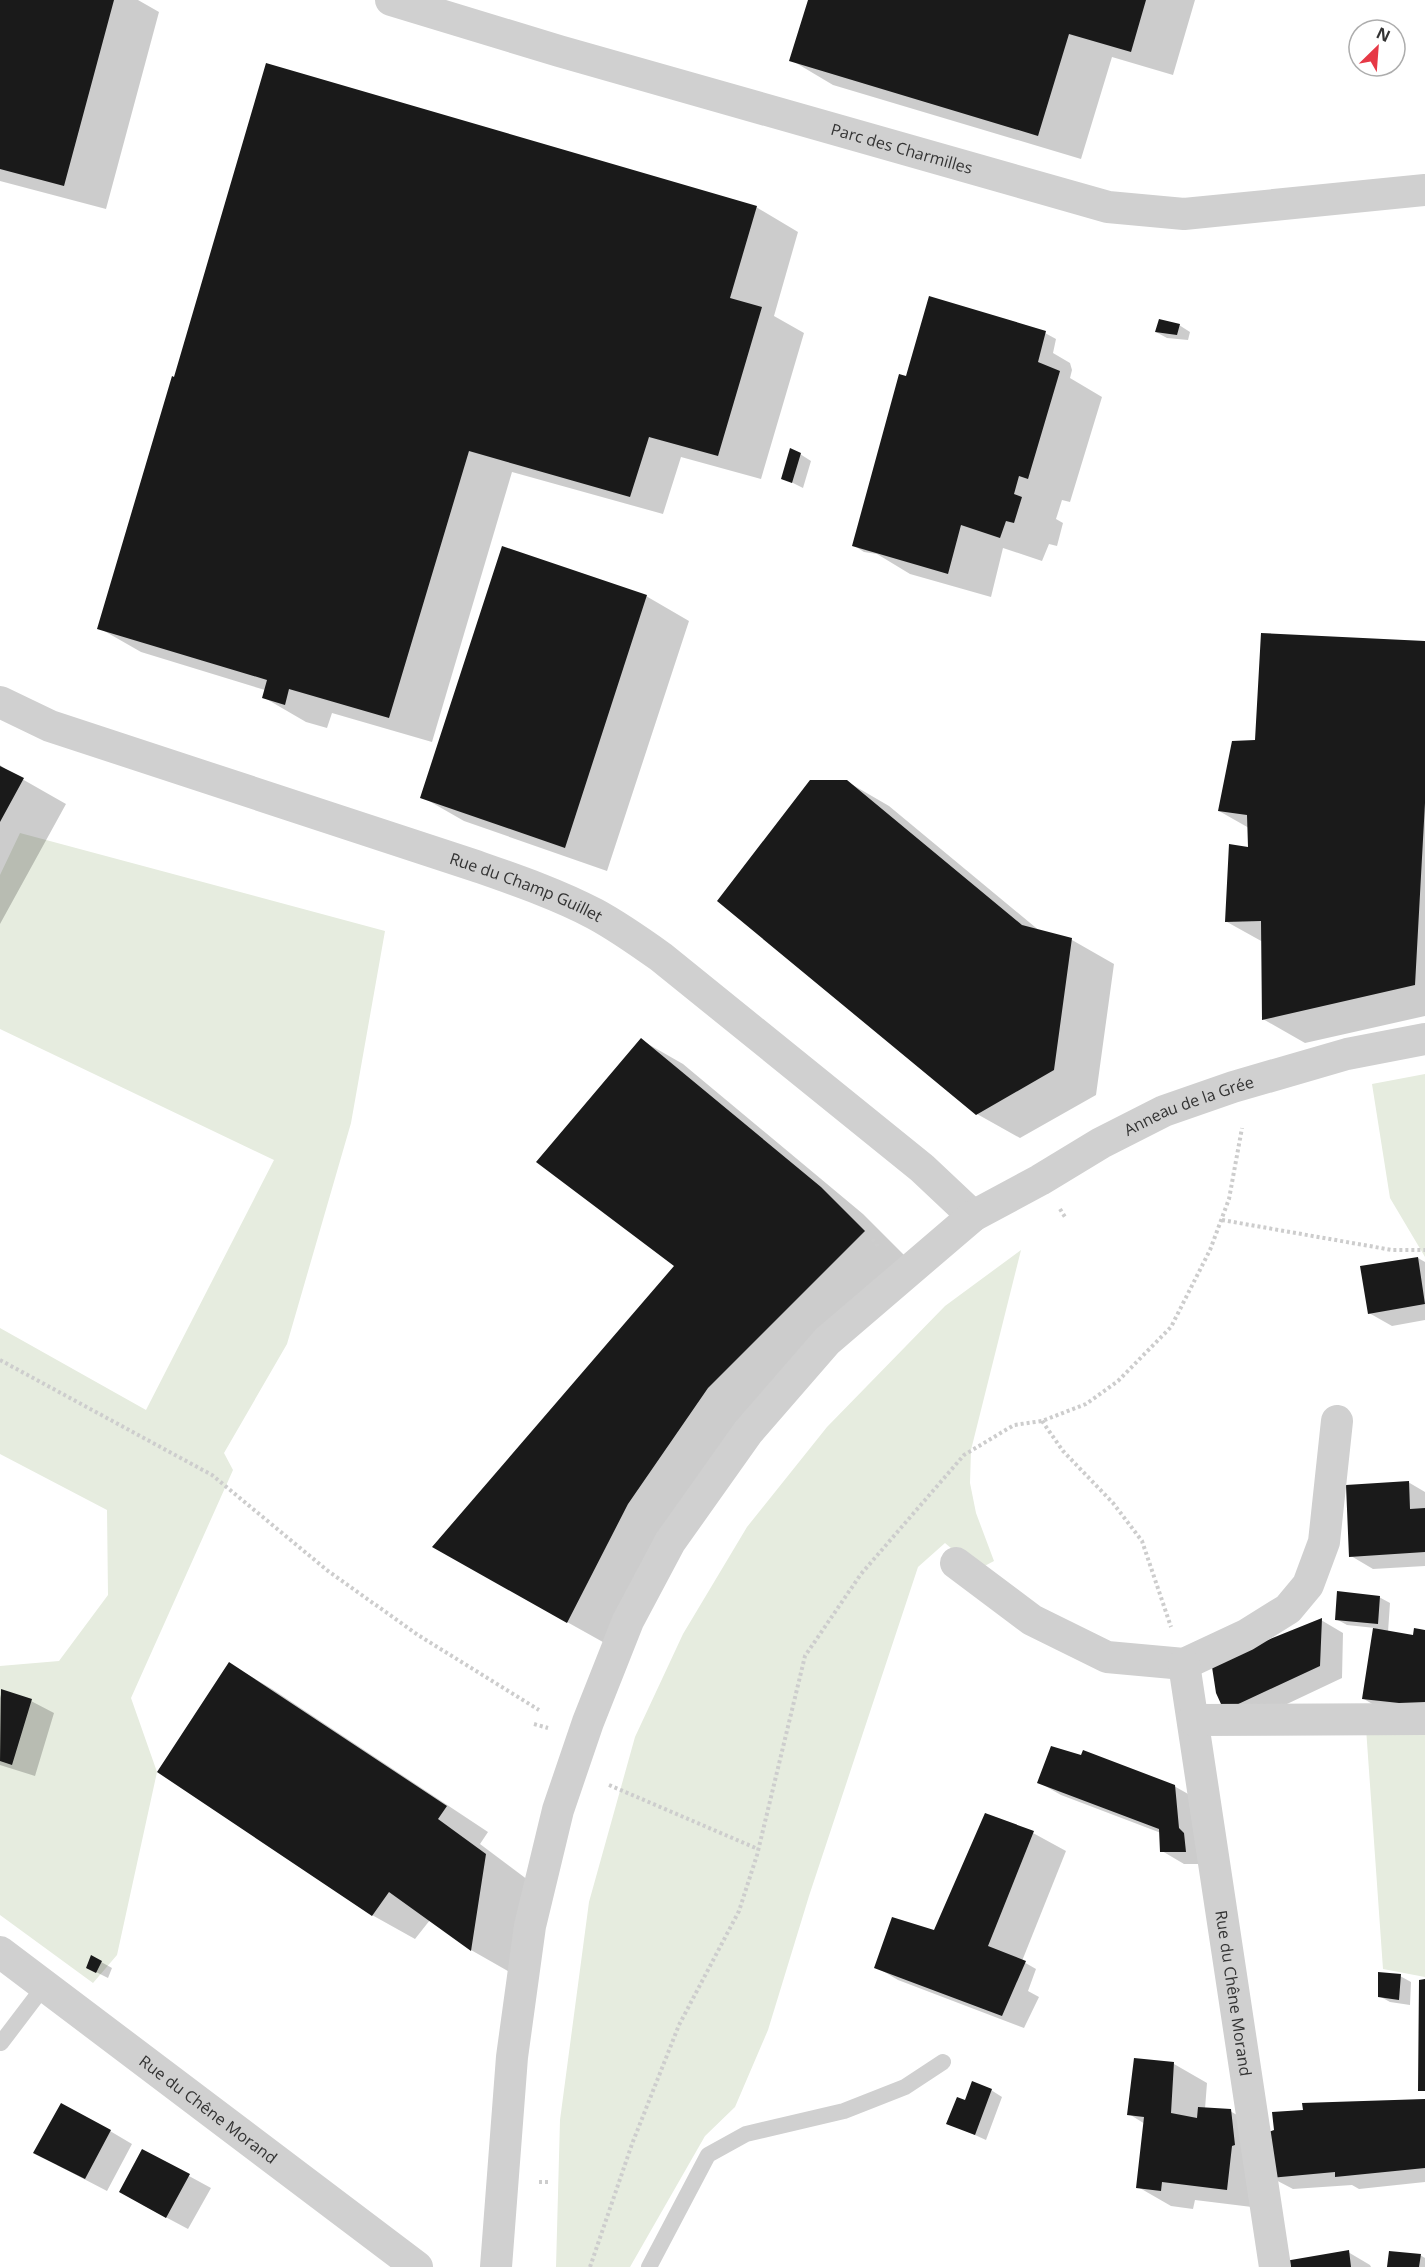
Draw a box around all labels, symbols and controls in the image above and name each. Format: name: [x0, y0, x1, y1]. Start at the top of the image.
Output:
north arrow: [1347, 18, 1407, 78]
text: N: [1373, 22, 1394, 47]
street label: Parc des Charmilles: [828, 118, 975, 179]
street label: Rue du Champ Guillet: [447, 847, 607, 927]
street label: Anneau de la Grée: [1120, 1071, 1256, 1141]
street label: Rue du Chêne Morand: [1210, 1909, 1257, 2078]
street label: Rue du Chêne Morand: [135, 2050, 282, 2169]

